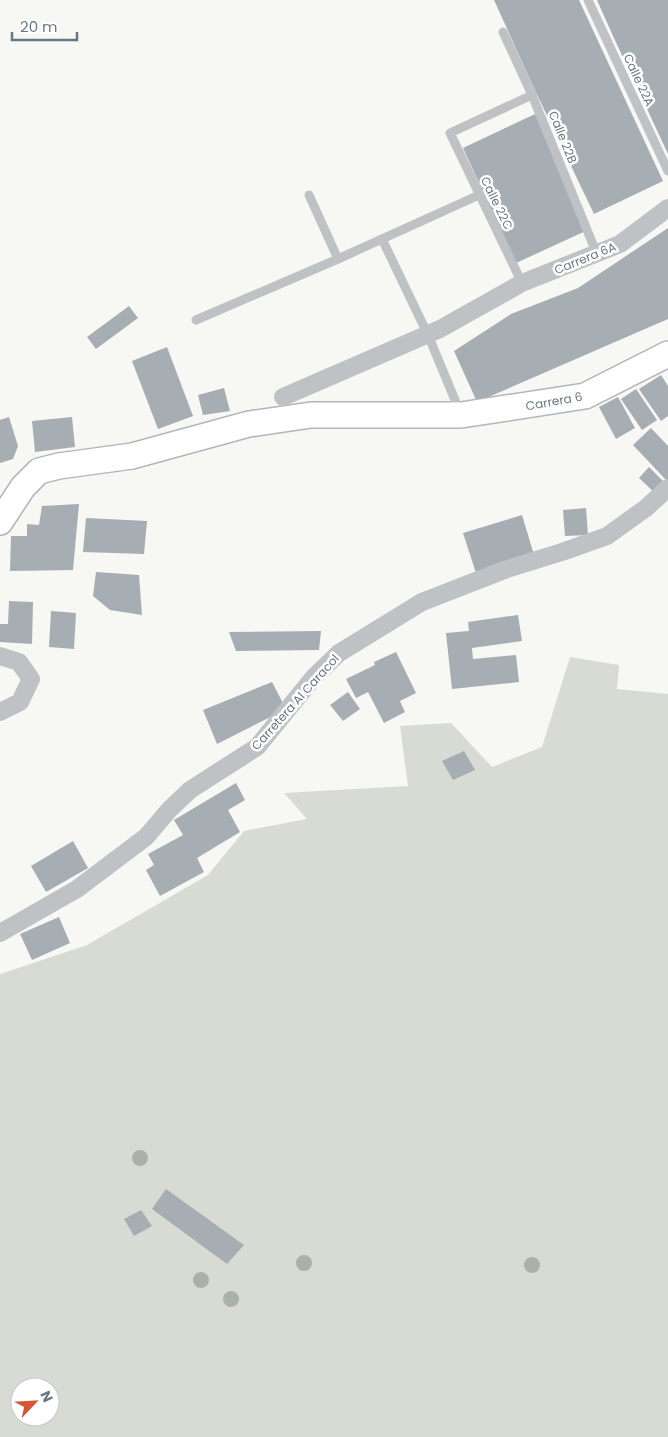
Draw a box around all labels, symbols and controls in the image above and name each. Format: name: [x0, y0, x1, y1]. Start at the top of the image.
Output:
scale bar: [12, 10, 78, 42]
text: 20 m: [20, 16, 58, 37]
street label: Calle 22A: [620, 51, 658, 109]
street label: Calle 22B: [545, 108, 581, 166]
street label: Calle 22C: [477, 174, 517, 232]
street label: Carrera 6A: [552, 238, 618, 278]
street label: Carrera 6: [524, 388, 584, 414]
street label: Carretera Al Caracol: [247, 650, 343, 754]
north arrow: [10, 1377, 60, 1427]
text: N: [35, 1388, 58, 1406]

